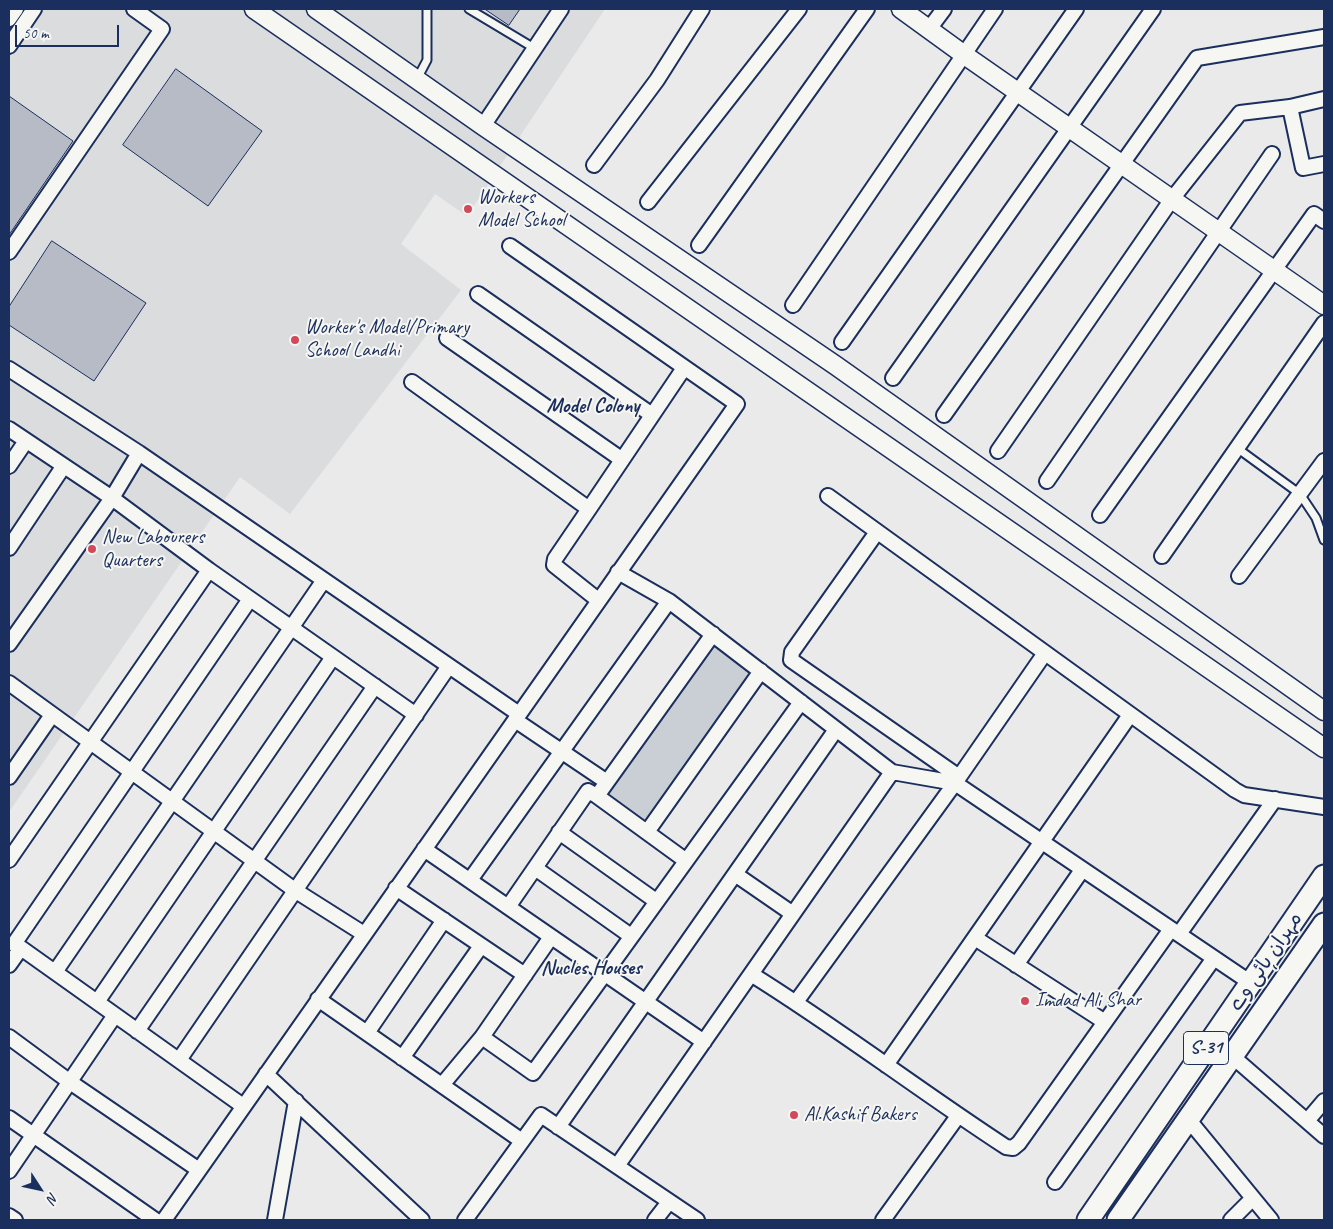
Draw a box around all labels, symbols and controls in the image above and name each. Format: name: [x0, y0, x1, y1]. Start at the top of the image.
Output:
scale bar: [18, 15, 121, 47]
text: 50 m: [23, 24, 49, 43]
place label: Workers Model School: [478, 186, 565, 233]
marker: Workers Model School: [462, 203, 474, 215]
place label: Worker's Model/Primary School Landhi: [305, 316, 469, 363]
marker: Worker's Model/Primary School Landhi: [289, 334, 301, 346]
district label: Model Colony: [547, 393, 639, 419]
place label: New Labourers Quarters: [102, 526, 204, 573]
marker: New Labourers Quarters: [86, 543, 98, 555]
street label: مہران ہائی وے: [1224, 908, 1308, 1016]
district label: Nucles Houses: [541, 955, 641, 981]
place label: Imdad Ali Shar: [1035, 989, 1141, 1013]
marker: Imdad Ali Shar: [1019, 995, 1031, 1007]
road number: S-31: [1184, 1032, 1228, 1064]
place label: Al.Kashif Bakers: [804, 1103, 917, 1127]
marker: Al.Kashif Bakers: [788, 1109, 800, 1121]
north arrow: [15, 1164, 65, 1214]
text: N: [43, 1189, 62, 1206]

